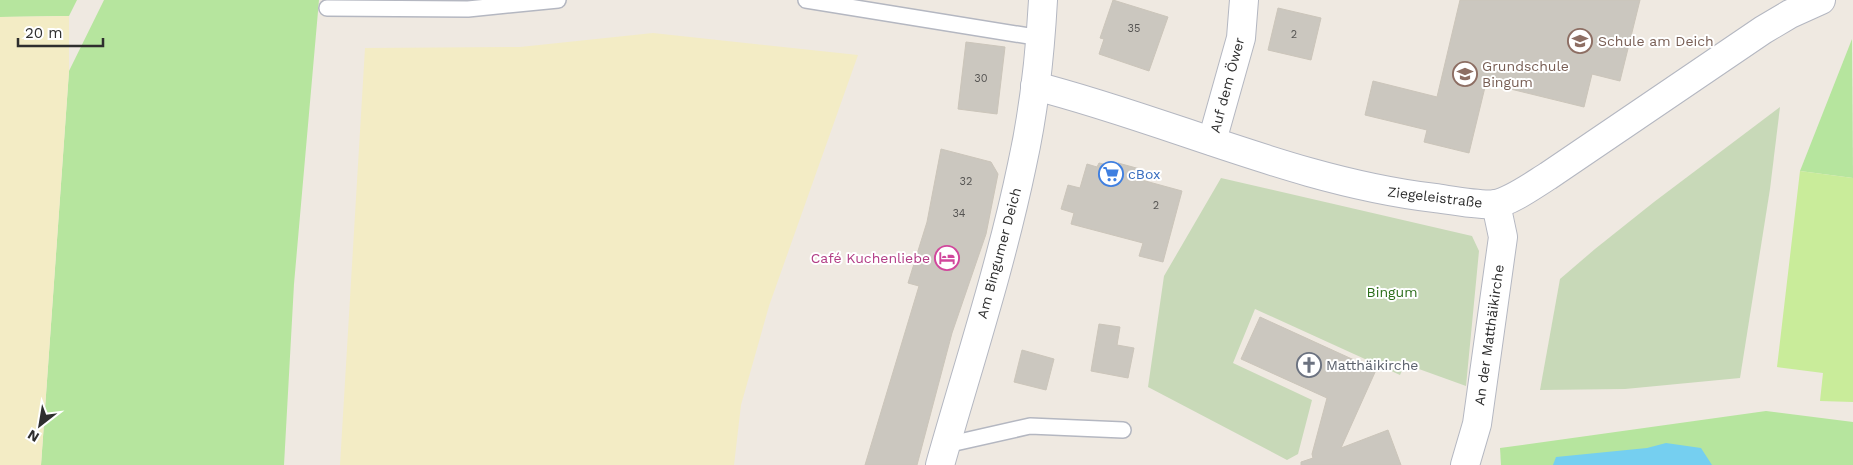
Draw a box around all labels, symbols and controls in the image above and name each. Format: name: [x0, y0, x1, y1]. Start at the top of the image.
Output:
scale bar: [18, 15, 102, 47]
house number: 35: [1128, 22, 1140, 35]
text: 20 m: [25, 24, 63, 42]
house number: 2: [1291, 28, 1297, 41]
school or university icon: Schule am Deich: [1567, 28, 1593, 54]
place label: Schule am Deich: [1598, 33, 1714, 49]
street label: Auf dem Öwer: [1207, 35, 1247, 134]
place label: Grundschule Bingum: [1482, 58, 1569, 90]
school or university icon: Grundschule Bingum: [1452, 61, 1478, 87]
house number: 30: [974, 72, 988, 85]
supermarket icon: cBox: [1098, 161, 1124, 187]
place label: cBox: [1128, 166, 1161, 182]
house number: 32: [960, 175, 972, 188]
street label: Ziegeleistraße: [1387, 183, 1483, 211]
street label: Am Bingumer Deich: [974, 186, 1024, 320]
house number: 2: [1153, 199, 1159, 212]
house number: 34: [952, 207, 966, 220]
hotel icon: Café Kuchenliebe: [934, 245, 960, 271]
place label: Café Kuchenliebe: [811, 250, 930, 266]
street label: An der Matthäikirche: [1471, 264, 1507, 406]
park label: Bingum: [1367, 284, 1417, 300]
church icon: Matthäikirche: [1296, 352, 1322, 378]
place label: Matthäikirche: [1326, 357, 1418, 373]
north arrow: [15, 400, 65, 450]
text: N: [25, 427, 42, 446]

